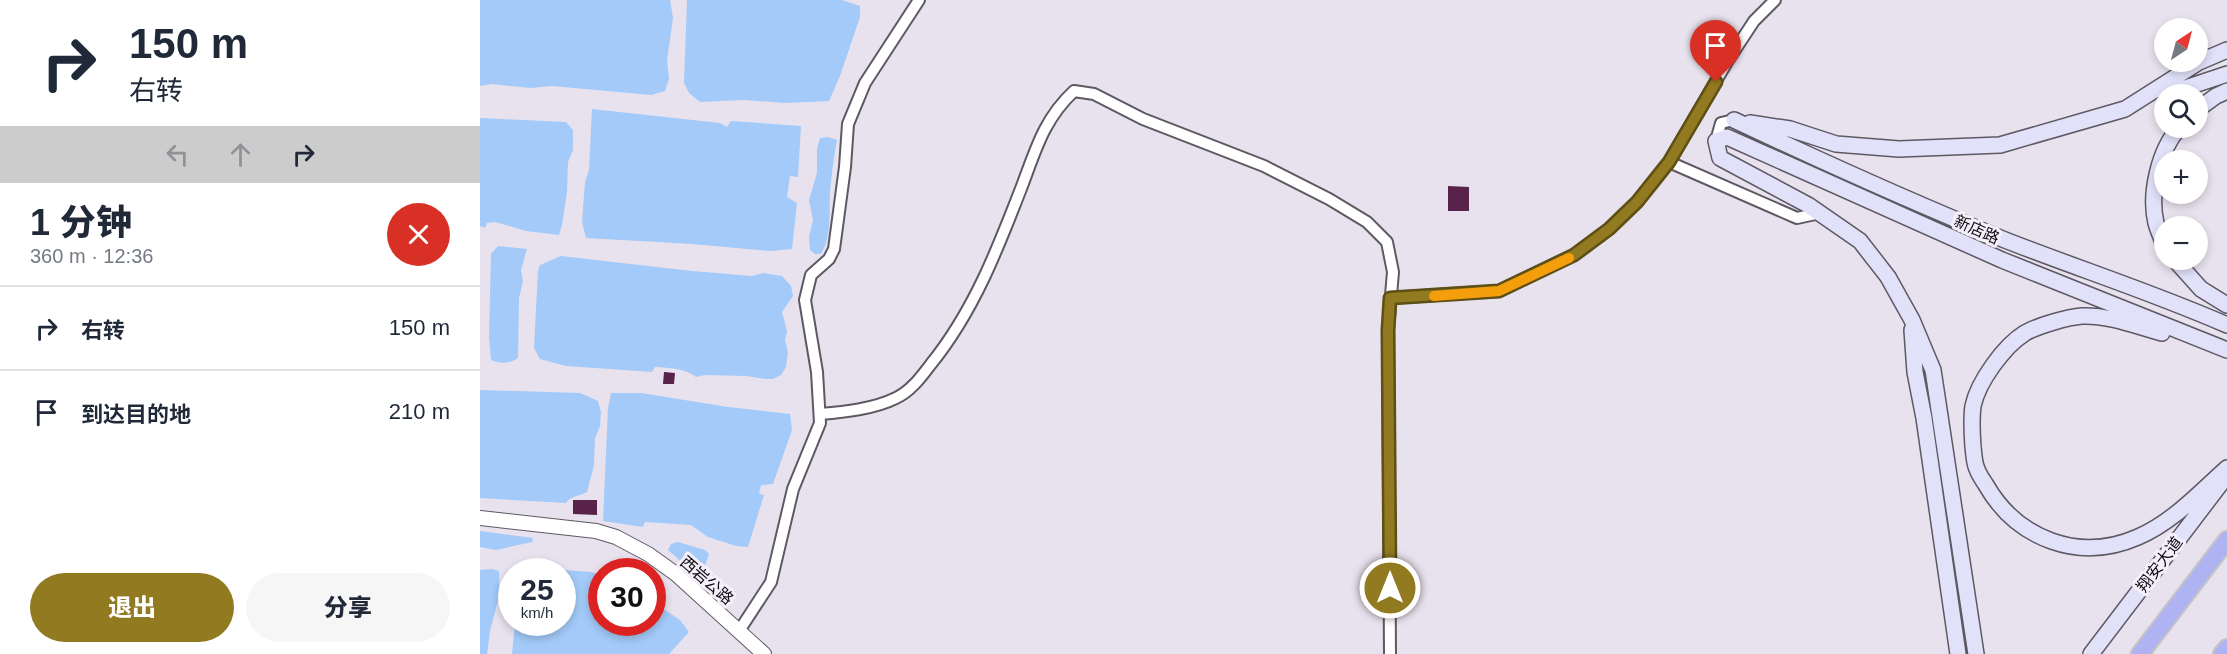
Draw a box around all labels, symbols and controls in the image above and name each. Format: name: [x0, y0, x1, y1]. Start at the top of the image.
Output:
north arrow: [2154, 18, 2208, 72]
map controls: [2154, 18, 2208, 270]
text: 150 m: [129, 20, 248, 67]
pin: [1690, 20, 1741, 82]
icon: right: [30, 24, 108, 102]
icon: arrive: [1699, 29, 1732, 62]
text: 右转: [129, 76, 183, 106]
button: search: [2154, 84, 2208, 138]
icon: left: [161, 138, 194, 171]
icon: ahead: [224, 138, 257, 171]
icon: right: [287, 138, 320, 171]
button: +: [2154, 150, 2208, 204]
text: 1 分钟: [30, 202, 132, 243]
button: close: [387, 203, 450, 266]
street label: 新店路: [1951, 212, 2002, 247]
button: −: [2154, 216, 2208, 270]
text: 360 m · 12:36: [30, 245, 153, 267]
icon: right: [30, 312, 63, 345]
text: 150 m: [389, 315, 450, 340]
text: 右转: [81, 318, 125, 343]
icon: arrive: [30, 396, 63, 429]
text: 210 m: [389, 399, 450, 424]
text: 到达目的地: [81, 402, 191, 427]
street label: 翔安大道: [2133, 534, 2185, 595]
street label: 西岩公路: [677, 553, 736, 608]
position arrow: [1358, 556, 1422, 620]
speed limit sign: 30: [588, 558, 666, 636]
button: 退出: [30, 573, 234, 642]
button: 分享: [246, 573, 450, 642]
text: 25: [520, 573, 554, 606]
text: km/h: [521, 604, 553, 621]

